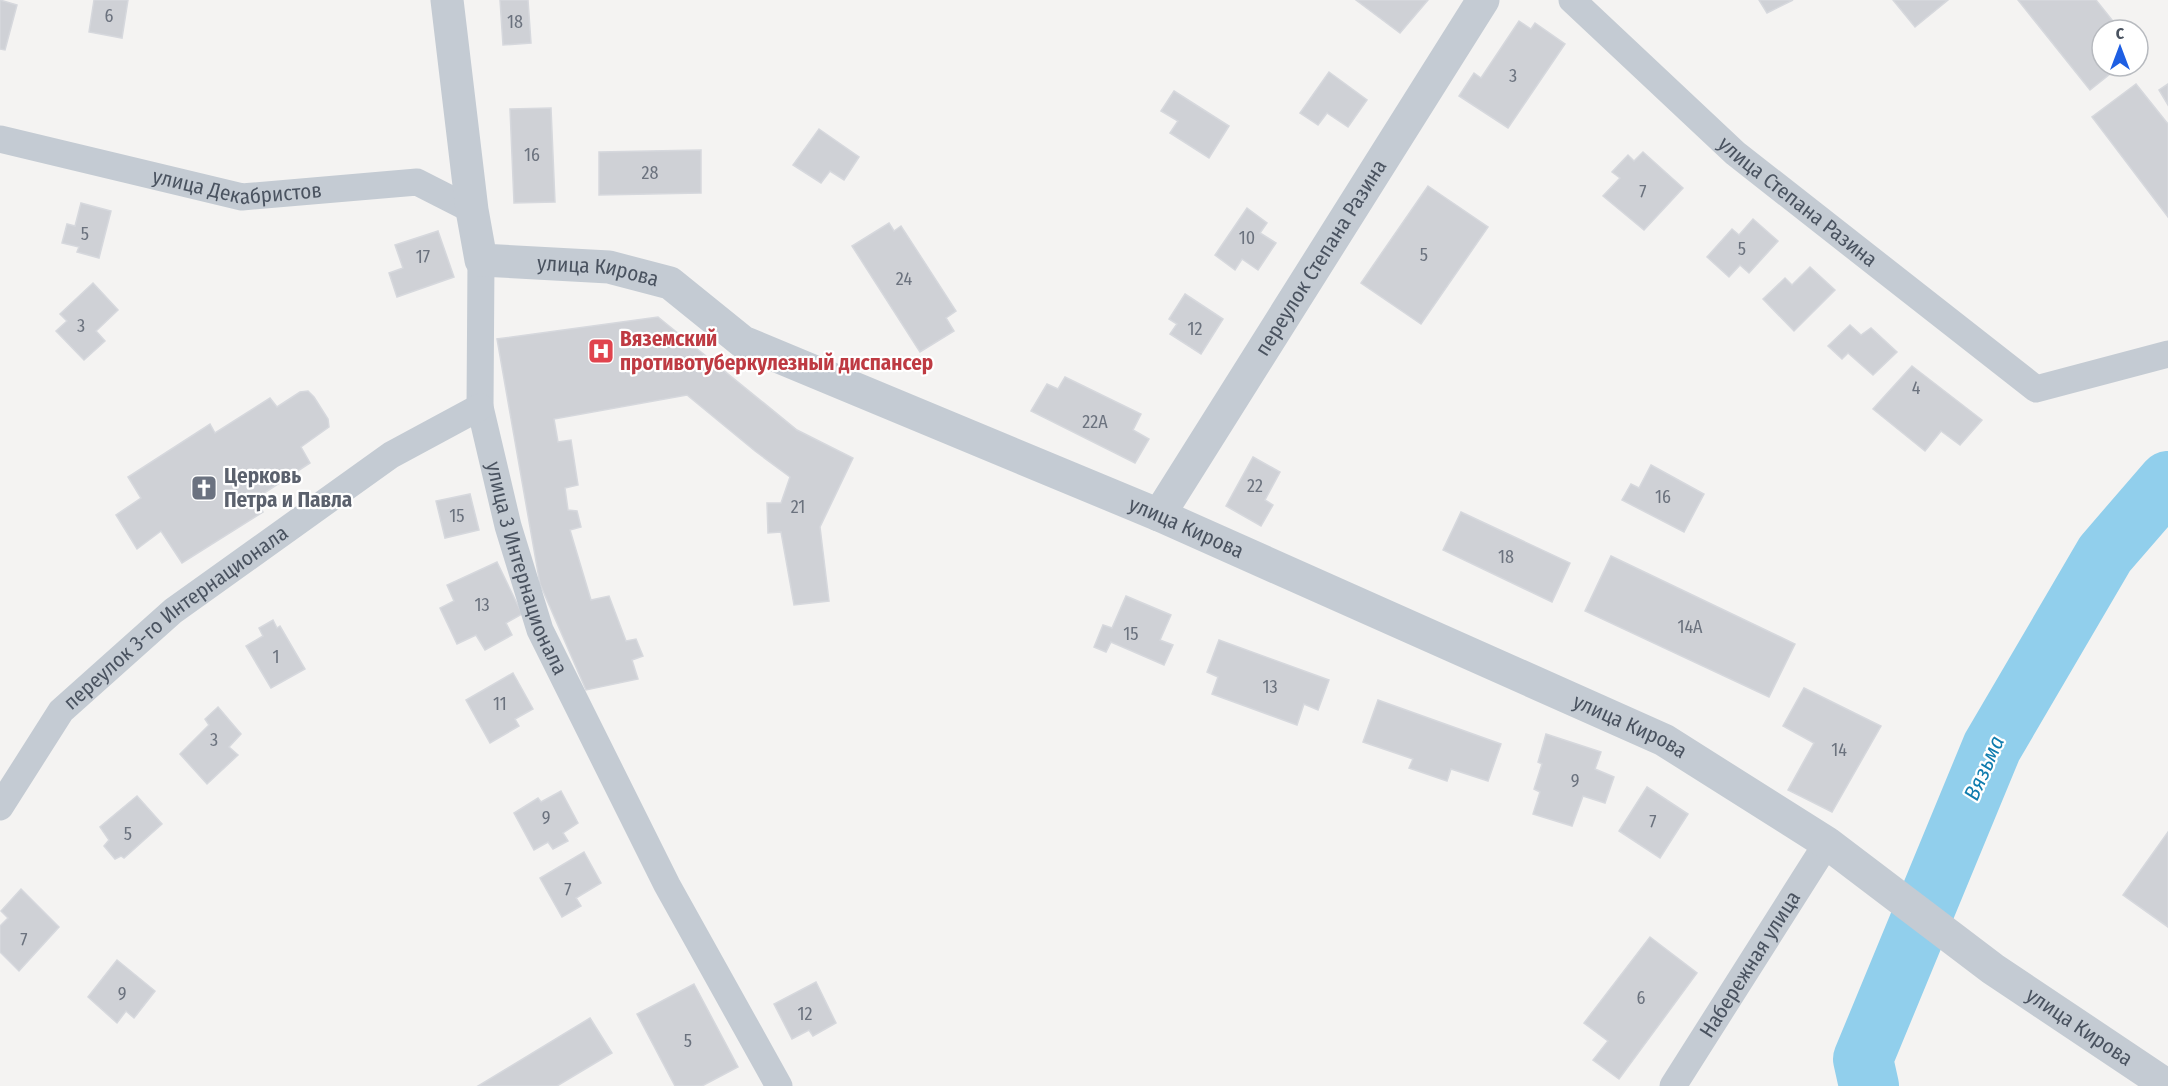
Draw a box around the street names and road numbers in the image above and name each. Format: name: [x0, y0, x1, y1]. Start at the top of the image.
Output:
street label: улица Степана Разина: [1713, 131, 1883, 273]
street label: переулок Степана Разина: [1249, 155, 1392, 361]
street label: улица Декабристов: [150, 163, 323, 210]
street label: улица Кирова: [536, 250, 662, 293]
street label: улица 3 Интернационала: [480, 459, 573, 679]
street label: улица Кирова: [1125, 491, 1248, 564]
street label: переулок 3-го Интернационала: [58, 520, 293, 715]
street label: улица Кирова: [1569, 688, 1692, 764]
street label: Набережная улица: [1694, 886, 1806, 1043]
street label: улица Кирова: [2021, 982, 2138, 1072]

